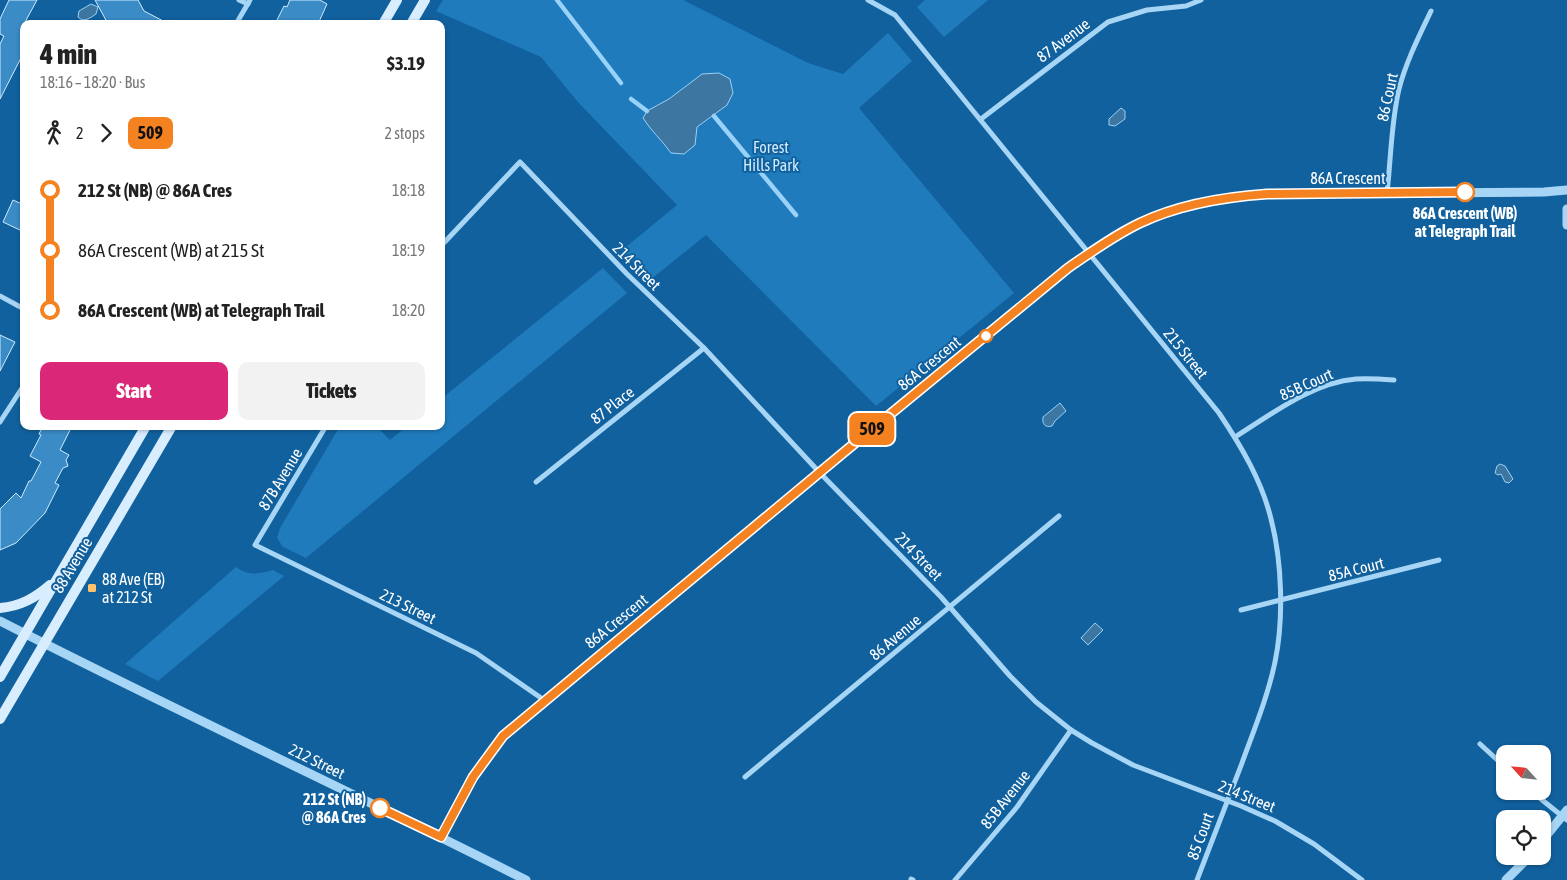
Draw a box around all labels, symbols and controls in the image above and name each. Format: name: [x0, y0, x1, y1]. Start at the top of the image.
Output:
street label: 87 Avenue: [1033, 14, 1093, 66]
text: 4 min: [40, 38, 97, 70]
text: $3.19: [387, 52, 425, 74]
street label: 86 Court: [1373, 71, 1401, 123]
text: 18:16 – 18:20 · Bus: [40, 73, 145, 91]
icon: walk: [40, 119, 68, 147]
icon: forward: [92, 119, 120, 147]
text: 509: [138, 122, 163, 143]
text: 2: [76, 124, 84, 142]
text: 2 stops: [384, 124, 425, 142]
park label: Forest Hills Park: [743, 138, 799, 174]
street label: 86A Crescent: [1310, 169, 1386, 187]
text: 212 St (NB) @ 86A Cres: [78, 179, 232, 201]
text: 18:18: [392, 181, 425, 199]
marker: 86A Crescent (WB) at Telegraph Trail: [1455, 182, 1475, 202]
place label: 86A Crescent (WB) at Telegraph Trail: [1413, 204, 1517, 240]
street label: 214 Street: [609, 238, 665, 294]
text: 86A Crescent (WB) at 215 St: [78, 239, 264, 261]
text: 18:19: [392, 241, 425, 259]
text: 86A Crescent (WB) at Telegraph Trail: [78, 299, 325, 321]
text: 18:20: [392, 301, 425, 319]
street label: 215 Street: [1160, 324, 1212, 382]
unlabelled marker: [979, 329, 993, 343]
street label: 86A Crescent: [894, 332, 964, 394]
button: Start: [40, 362, 228, 420]
button: Tickets: [238, 362, 425, 420]
street label: 85B Court: [1277, 364, 1336, 404]
street label: 87 Place: [587, 383, 637, 427]
line badge: 509: [843, 413, 901, 445]
text: 509: [859, 418, 885, 439]
street label: 87B Avenue: [254, 445, 306, 513]
street label: 214 Street: [892, 528, 947, 584]
street label: 88 Avenue: [48, 534, 96, 596]
street label: 85A Court: [1326, 553, 1386, 585]
place label: 88 Ave (EB) at 212 St: [102, 570, 165, 606]
marker: 88 Ave (EB) at 212 St: [86, 582, 98, 594]
street label: 213 Street: [377, 585, 439, 627]
street label: 86A Crescent: [581, 590, 651, 652]
street label: 86 Avenue: [866, 610, 924, 664]
street label: 212 Street: [286, 740, 348, 782]
north arrow: [1496, 745, 1551, 800]
map controls: [1496, 745, 1551, 865]
street label: 85B Avenue: [977, 766, 1033, 832]
street label: 214 Street: [1216, 776, 1278, 816]
place label: 212 St (NB) @ 86A Cres: [301, 790, 366, 826]
marker: 212 St (NB) @ 86A Cres: [370, 798, 390, 818]
street label: 85 Court: [1183, 810, 1217, 862]
button: locate: [1496, 810, 1551, 865]

